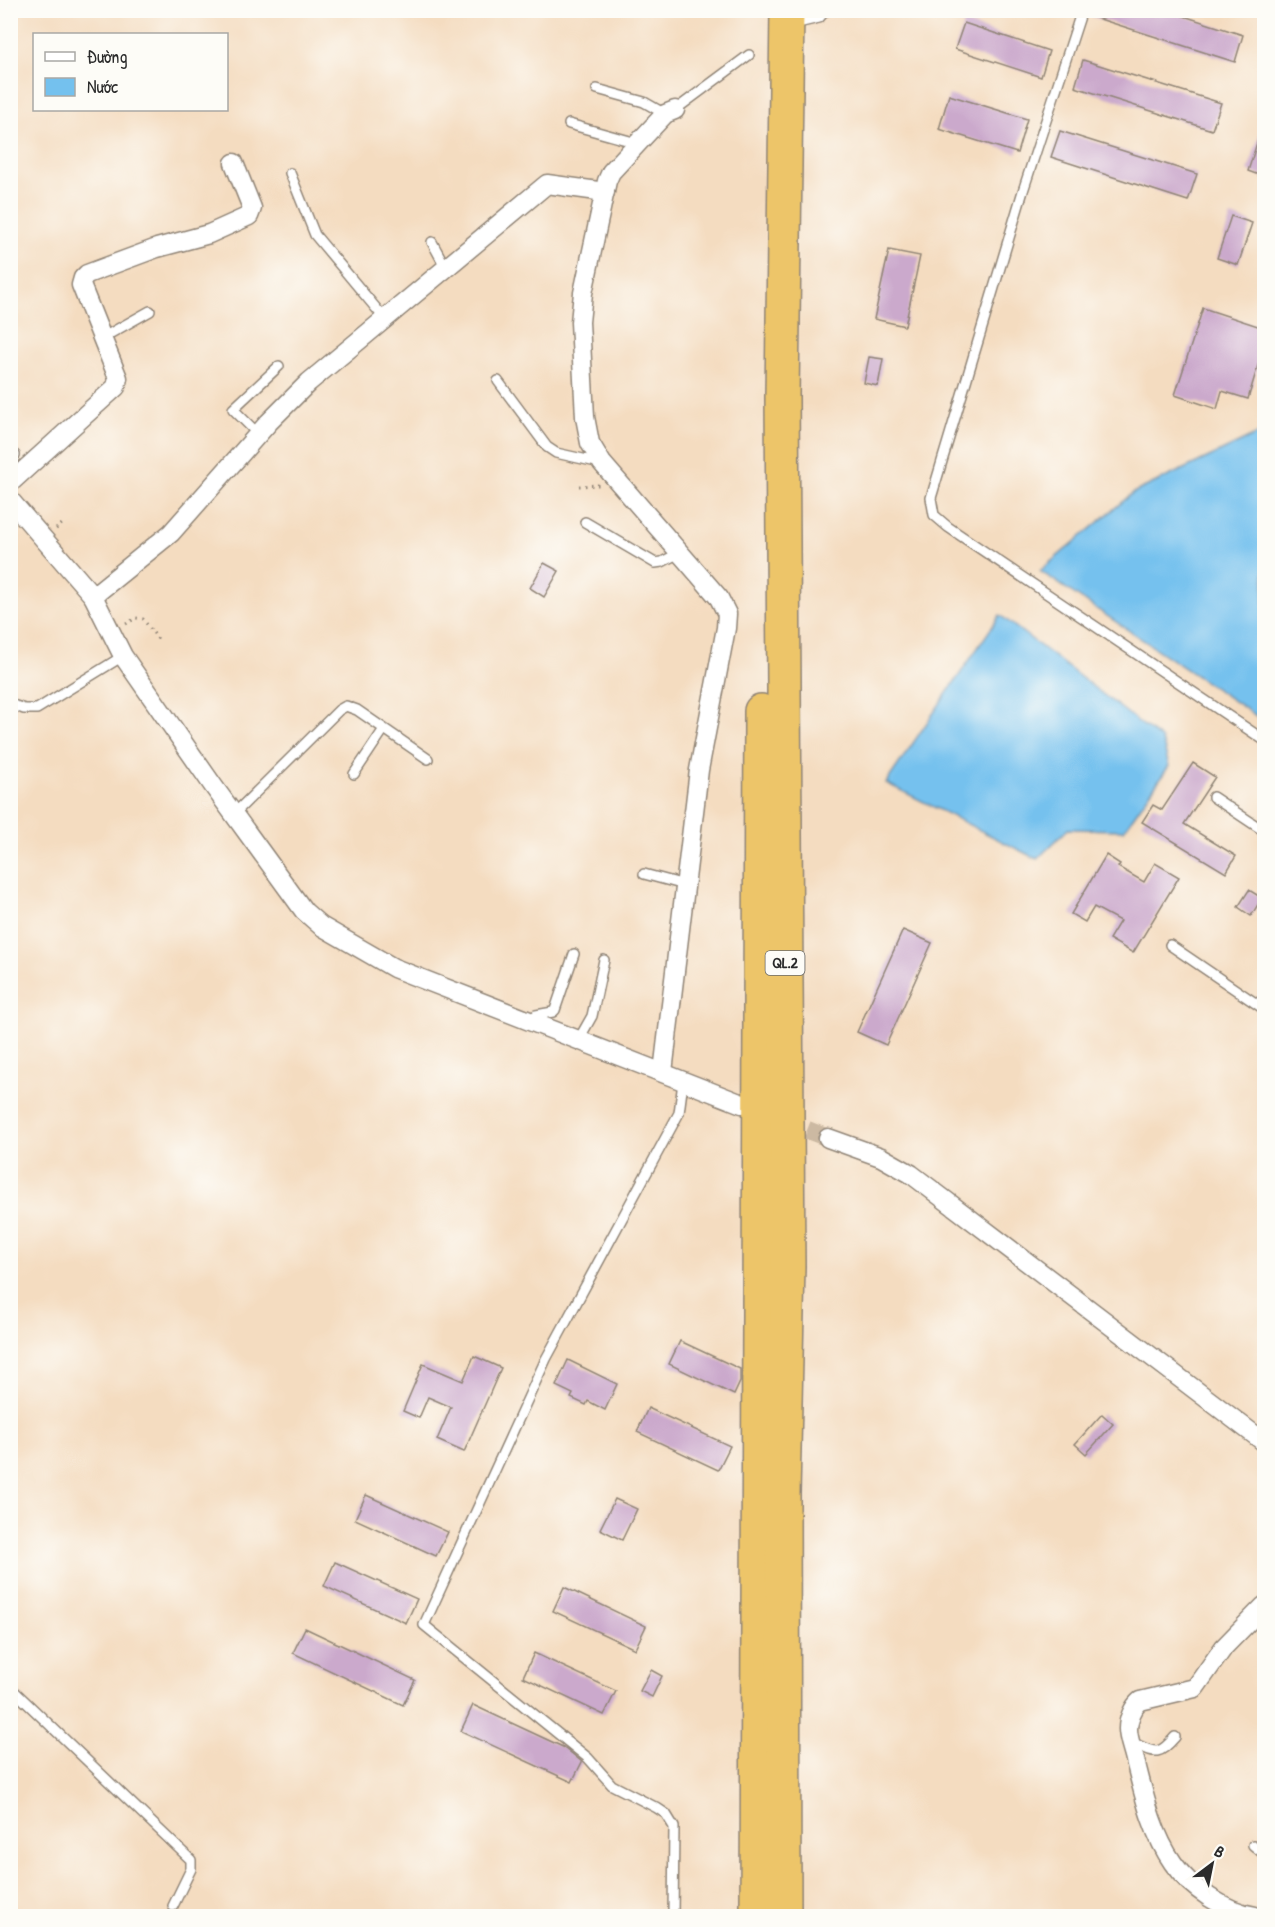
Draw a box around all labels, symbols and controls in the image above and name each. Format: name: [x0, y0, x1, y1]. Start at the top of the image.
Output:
legend: [33, 33, 228, 111]
text: Đường: [87, 44, 128, 69]
text: Nước: [87, 74, 118, 99]
road number: QL.2: [766, 951, 804, 975]
north arrow: [1182, 1834, 1242, 1894]
text: B: [1211, 1840, 1229, 1863]

